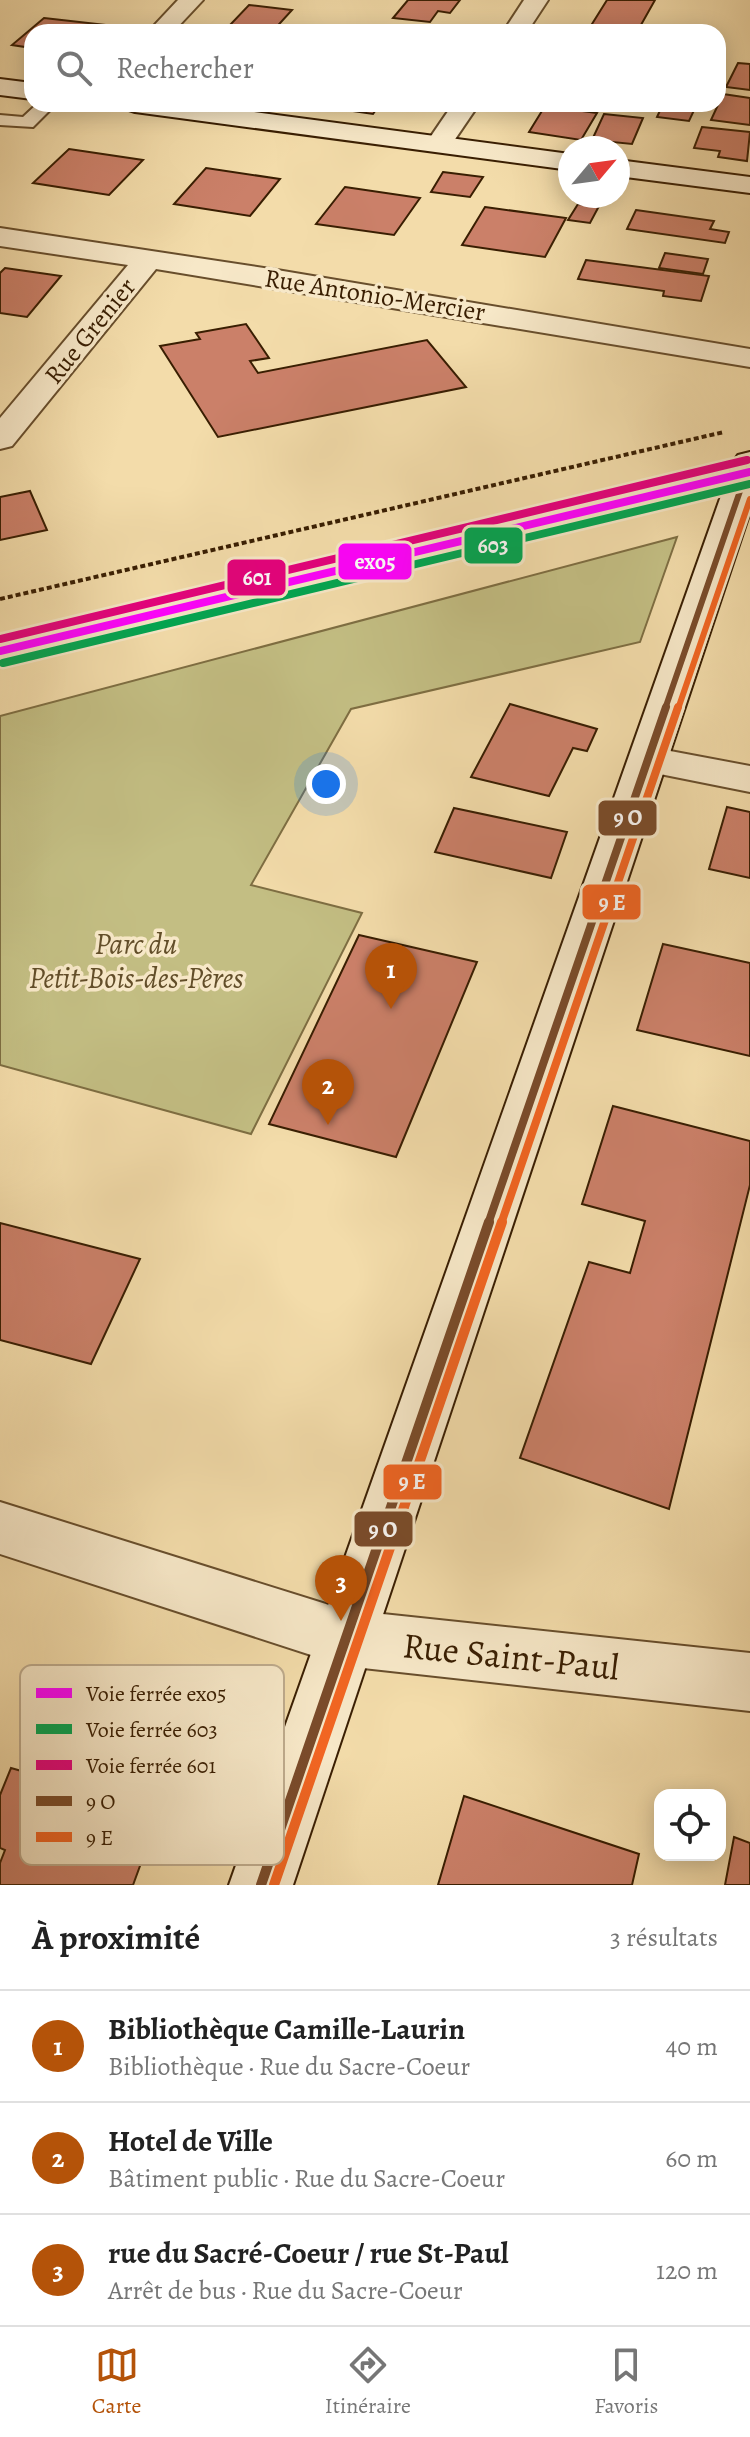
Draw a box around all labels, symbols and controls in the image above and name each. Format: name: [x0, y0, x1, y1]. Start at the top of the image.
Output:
search box: [24, 24, 726, 112]
icon: search: [52, 46, 96, 90]
text: Rechercher: [116, 48, 254, 88]
north arrow: [558, 136, 630, 208]
street label: Rue Antonio-Mercier: [262, 260, 488, 330]
street label: Rue Grenier: [36, 270, 144, 391]
line badge: 603: [463, 526, 524, 565]
text: 603: [478, 531, 508, 561]
line badge: exo5: [337, 542, 413, 581]
text: exo5: [354, 547, 396, 577]
line badge: 601: [226, 558, 287, 597]
text: 601: [242, 563, 272, 593]
your location: [306, 764, 346, 804]
line badge: 9 O: [597, 799, 658, 837]
text: 9 O: [614, 803, 643, 833]
line badge: 9 E: [581, 883, 642, 921]
text: 9 E: [598, 888, 626, 918]
park label: Parc du Petit-Bois-des-Pères: [29, 924, 243, 998]
pin: 1: [365, 943, 417, 1009]
pin: 2: [302, 1059, 354, 1125]
line badge: 9 E: [382, 1463, 443, 1501]
text: 9 E: [398, 1467, 426, 1497]
line badge: 9 O: [353, 1510, 414, 1548]
text: 9 O: [369, 1515, 398, 1545]
pin: 3: [315, 1555, 367, 1621]
street label: Rue Saint-Paul: [400, 1620, 622, 1692]
legend: [20, 1665, 284, 1865]
text: Voie ferrée exo5: [85, 1679, 226, 1709]
text: Voie ferrée 603: [85, 1715, 218, 1745]
text: Voie ferrée 601: [85, 1751, 216, 1781]
text: 9 O: [86, 1787, 116, 1817]
map controls: [654, 1789, 726, 1861]
button: locate: [654, 1789, 726, 1861]
text: 9 E: [86, 1823, 113, 1853]
text: À proximité: [32, 1914, 200, 1961]
text: 3 résultats: [610, 1920, 718, 1955]
text: Bibliothèque Camille-Laurin: [108, 2009, 465, 2049]
text: 1: [53, 2029, 63, 2064]
text: 40 m: [666, 2029, 718, 2064]
text: Bibliothèque · Rue du Sacre-Coeur: [108, 2049, 470, 2084]
text: Hotel de Ville: [108, 2121, 273, 2161]
text: 2: [52, 2141, 64, 2176]
text: 60 m: [665, 2141, 718, 2176]
text: Bâtiment public · Rue du Sacre-Coeur: [108, 2161, 505, 2196]
text: rue du Sacré-Coeur / rue St-Paul: [108, 2233, 509, 2273]
text: 3: [52, 2253, 64, 2288]
text: 120 m: [656, 2253, 718, 2288]
text: Arrêt de bus · Rue du Sacre-Coeur: [108, 2273, 463, 2308]
tab: Carte: [92, 2343, 141, 2421]
tab: Itinéraire: [325, 2343, 411, 2421]
tab: Favoris: [594, 2343, 658, 2421]

